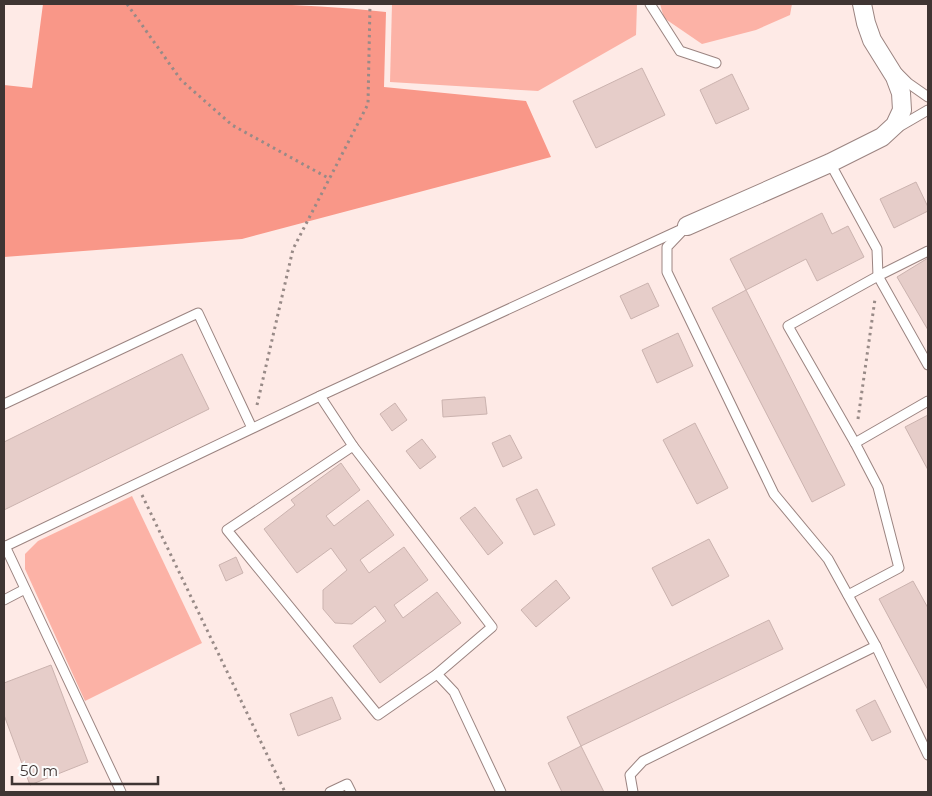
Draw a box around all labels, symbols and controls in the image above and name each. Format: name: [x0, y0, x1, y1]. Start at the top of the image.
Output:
scale bar: [12, 754, 159, 786]
text: 50 m: [20, 761, 58, 780]

